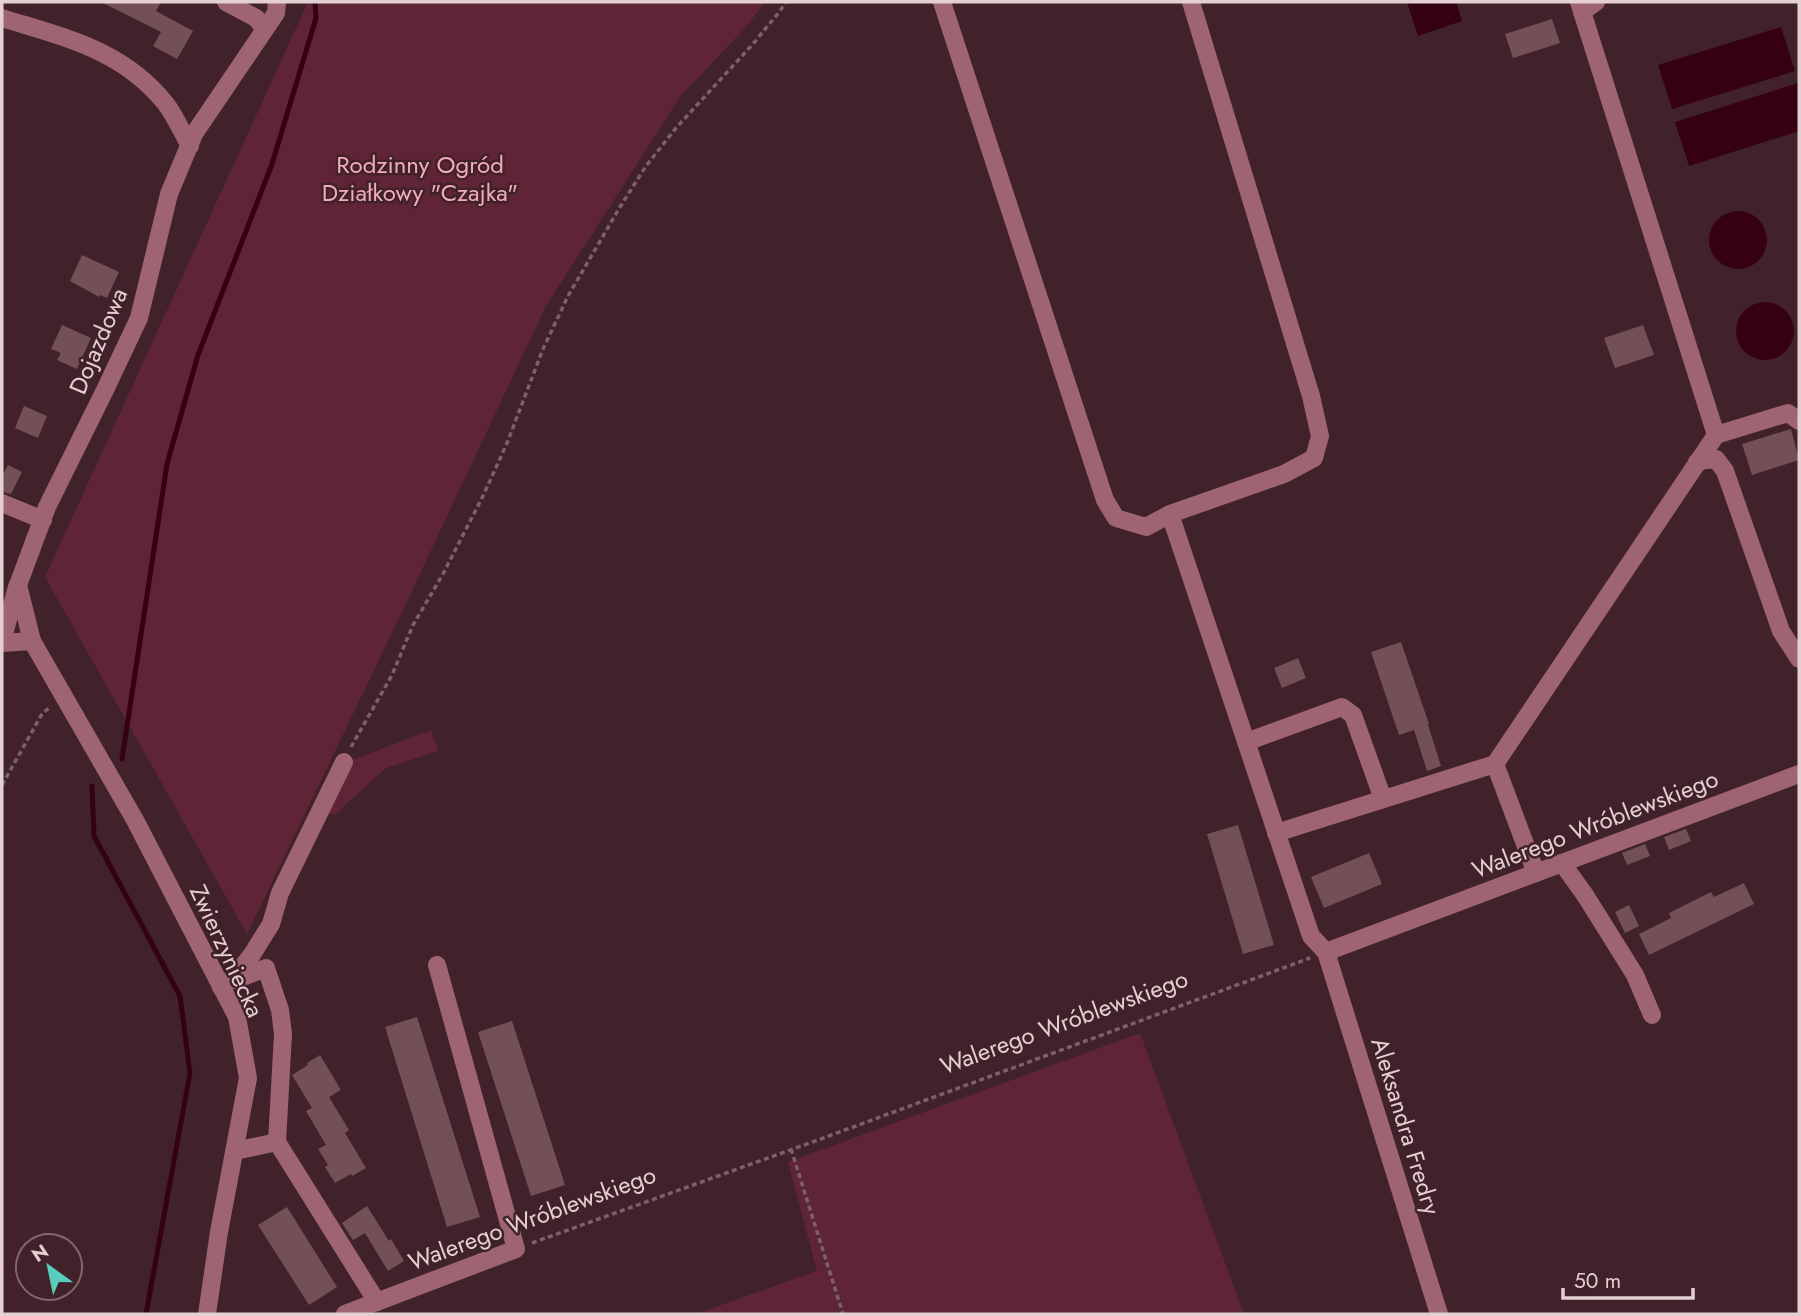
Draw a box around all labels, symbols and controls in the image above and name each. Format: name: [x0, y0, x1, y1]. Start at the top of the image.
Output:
park label: Rodzinny Ogród Działkowy "Czajka": [322, 147, 518, 210]
street label: Dojazdowa: [60, 282, 136, 400]
street label: Walerego Wróblewskiego: [1467, 761, 1723, 887]
street label: Zwierzyniecka: [181, 879, 273, 1023]
street label: Walerego Wróblewskiego: [935, 961, 1193, 1083]
street label: Aleksandra Fredry: [1362, 1033, 1450, 1219]
street label: Walerego Wróblewskiego: [403, 1157, 661, 1279]
north arrow: [14, 1232, 84, 1302]
text: N: [26, 1238, 54, 1269]
scale bar: [1563, 1256, 1692, 1300]
text: 50 m: [1574, 1266, 1621, 1296]

